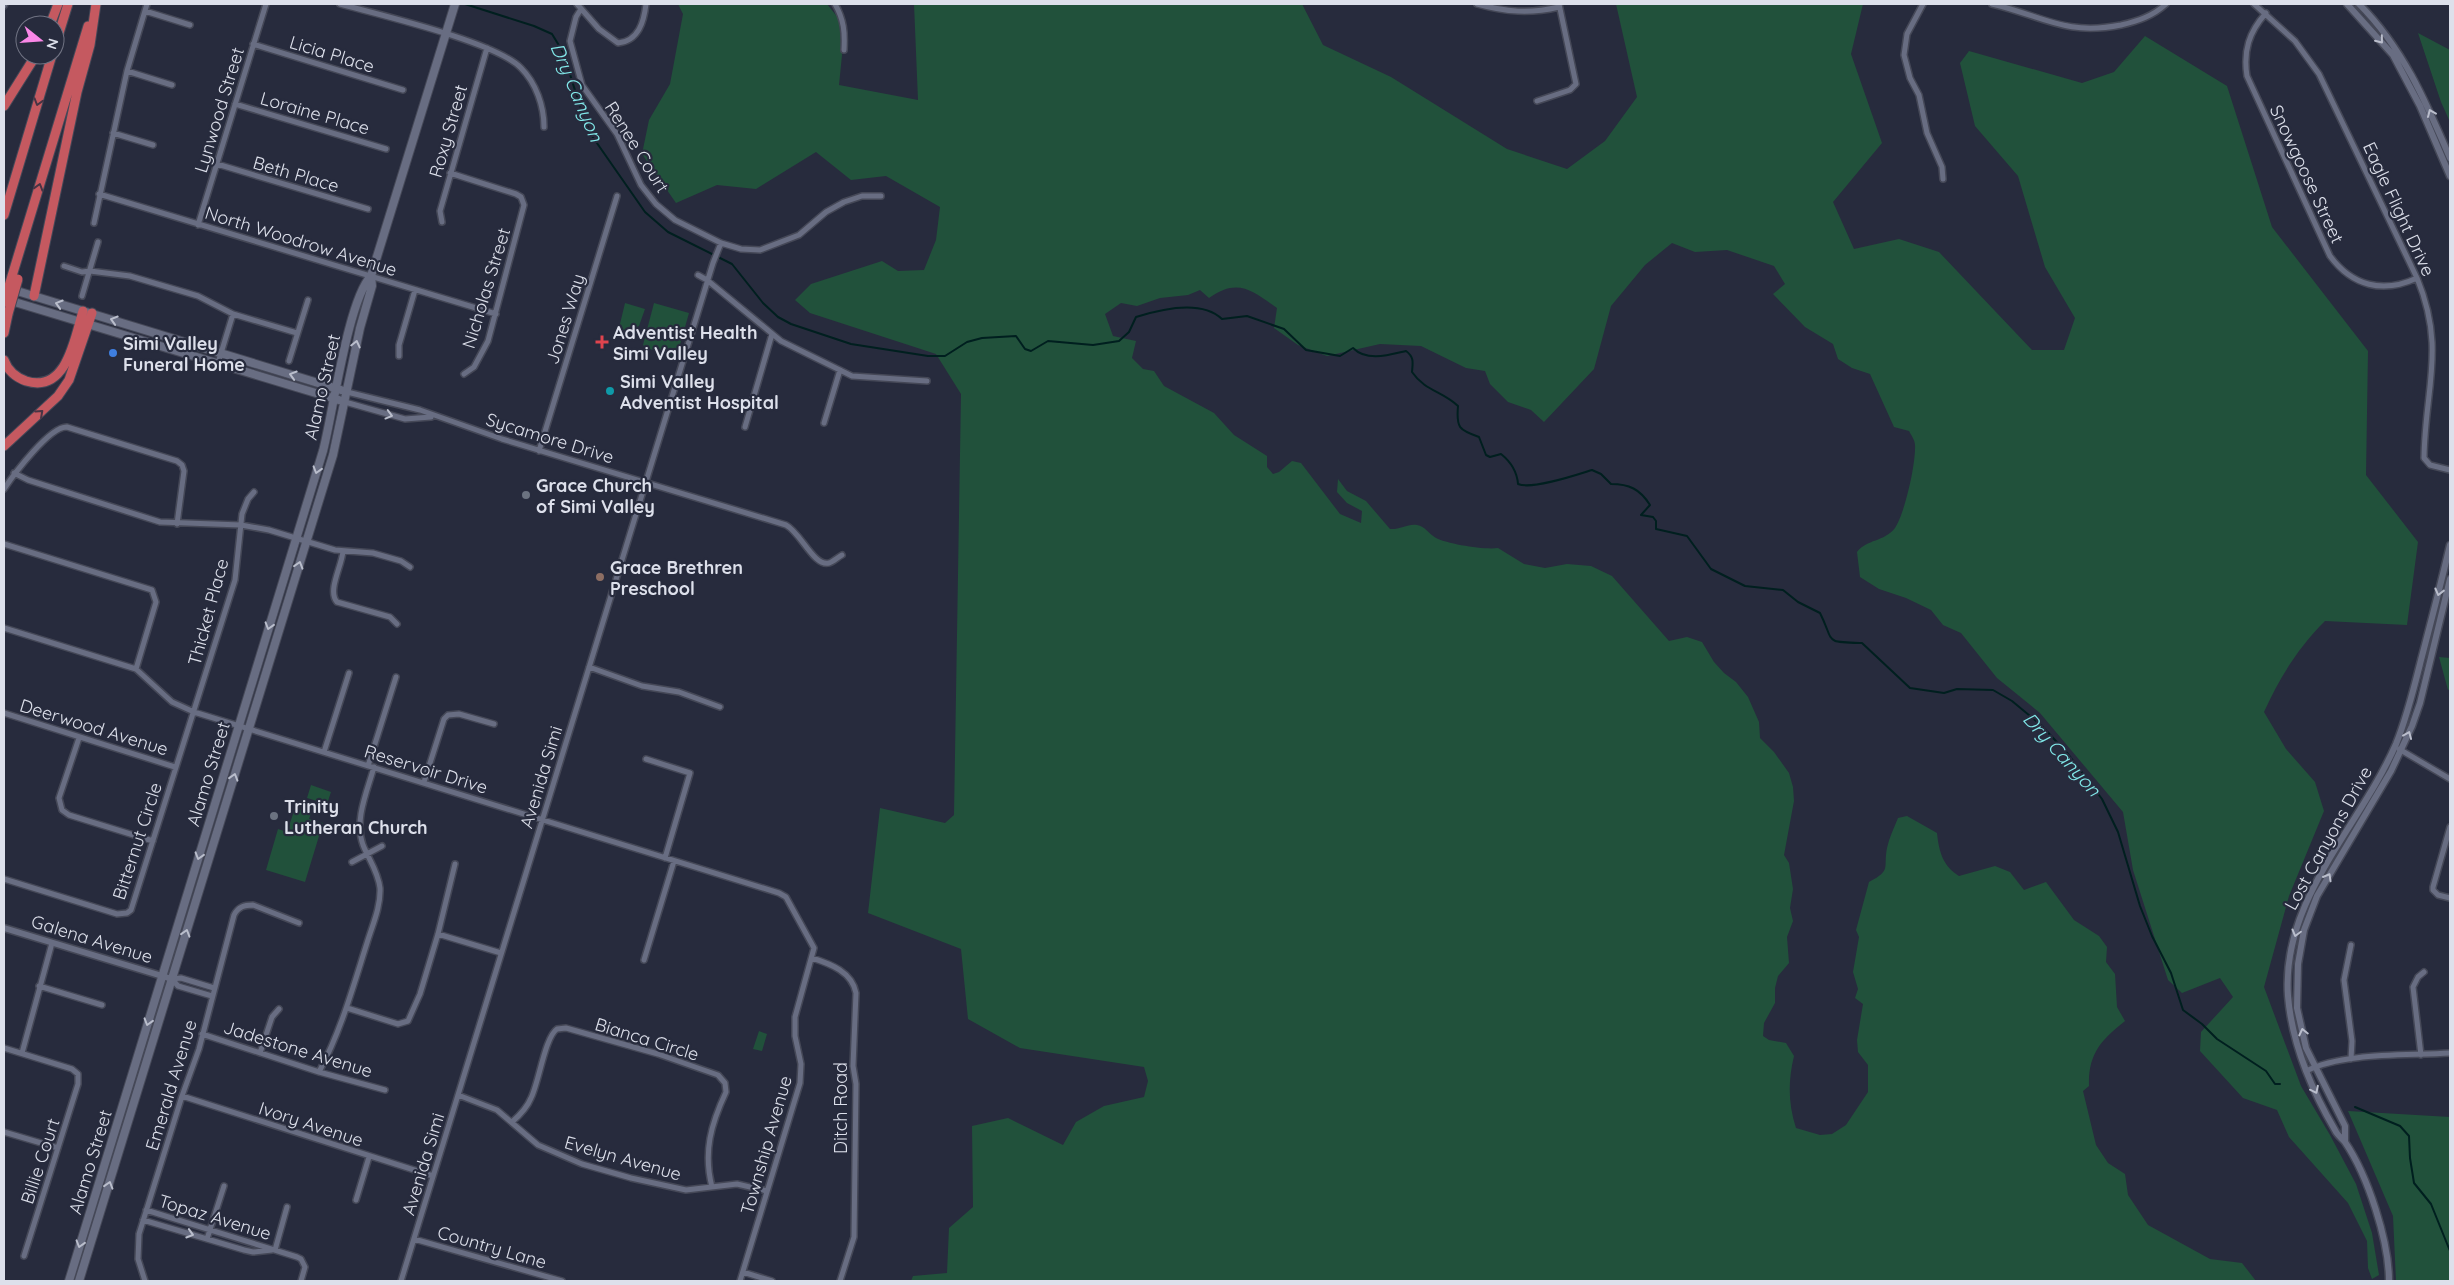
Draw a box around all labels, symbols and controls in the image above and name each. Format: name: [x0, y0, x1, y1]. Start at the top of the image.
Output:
north arrow: [15, 15, 65, 65]
street label: Licia Place: [287, 30, 377, 78]
one-way arrow: [2375, 34, 2383, 43]
text: N: [42, 36, 63, 51]
water label: Dry Canyon: [545, 39, 609, 146]
street label: Lynwood Street: [189, 44, 249, 176]
street label: Roxy Street: [424, 82, 472, 180]
street label: Loraine Place: [258, 86, 372, 140]
one-way arrow: [34, 97, 44, 105]
street label: Renee Court: [600, 97, 674, 197]
street label: Snowgoose Street: [2265, 101, 2349, 247]
one-way arrow: [2427, 109, 2438, 118]
street label: Eagle Flight Drive: [2358, 138, 2440, 280]
street label: Beth Place: [250, 151, 342, 197]
one-way arrow: [33, 183, 43, 191]
street label: North Woodrow Avenue: [202, 201, 400, 281]
street label: Nicholas Street: [457, 225, 515, 351]
street label: Jones Way: [540, 271, 590, 367]
one-way arrow: [55, 299, 63, 309]
one-way arrow: [111, 316, 119, 326]
place label: Adventist Health Simi Valley: [613, 321, 758, 365]
place label: Simi Valley Funeral Home: [123, 332, 245, 376]
street label: Alamo Street: [299, 332, 345, 442]
marker: Adventist Health Simi Valley: [595, 335, 609, 349]
one-way arrow: [350, 340, 361, 349]
marker: Simi Valley Funeral Home: [107, 347, 119, 359]
place label: Simi Valley Adventist Hospital: [620, 370, 779, 414]
one-way arrow: [289, 371, 297, 381]
marker: Simi Valley Adventist Hospital: [604, 385, 616, 397]
street label: Sycamore Drive: [483, 408, 617, 468]
one-way arrow: [385, 409, 394, 420]
one-way arrow: [35, 410, 44, 419]
one-way arrow: [313, 466, 323, 474]
place label: Grace Church of Simi Valley: [536, 474, 655, 518]
marker: Grace Church of Simi Valley: [520, 489, 532, 501]
street label: Thicket Place: [183, 556, 233, 668]
place label: Grace Brethren Preschool: [610, 556, 743, 600]
one-way arrow: [293, 561, 303, 569]
marker: Grace Brethren Preschool: [594, 571, 606, 583]
one-way arrow: [2434, 587, 2445, 596]
one-way arrow: [265, 621, 275, 629]
street label: Deerwood Avenue: [17, 694, 171, 760]
water label: Dry Canyon: [2018, 707, 2107, 802]
street label: Alamo Street: [181, 719, 235, 829]
street label: Avenida Simi: [515, 723, 567, 831]
one-way arrow: [2401, 731, 2412, 740]
street label: Reservoir Drive: [361, 739, 491, 799]
street label: Lost Canyons Drive: [2279, 762, 2377, 914]
one-way arrow: [228, 774, 238, 782]
street label: Bitternut Circle: [107, 779, 167, 903]
place label: Trinity Lutheran Church: [284, 795, 428, 839]
marker: Trinity Lutheran Church: [268, 810, 280, 822]
one-way arrow: [194, 851, 204, 859]
one-way arrow: [2322, 873, 2332, 882]
street label: Galena Avenue: [29, 910, 155, 968]
one-way arrow: [2291, 928, 2302, 937]
one-way arrow: [181, 929, 191, 937]
street label: Bianca Circle: [592, 1012, 702, 1066]
street label: Jadestone Avenue: [221, 1015, 375, 1083]
street label: Emerald Avenue: [140, 1017, 202, 1153]
one-way arrow: [144, 1017, 154, 1026]
one-way arrow: [2298, 1028, 2309, 1037]
street label: Ditch Road: [829, 1062, 852, 1154]
street label: Township Avenue: [735, 1073, 797, 1217]
one-way arrow: [2309, 1085, 2319, 1094]
street label: Ivory Avenue: [256, 1096, 366, 1152]
street label: Alamo Street: [63, 1107, 117, 1217]
street label: Avenida Simi: [397, 1110, 449, 1218]
street label: Billie Court: [15, 1115, 65, 1207]
street label: Evelyn Avenue: [562, 1130, 684, 1186]
one-way arrow: [103, 1181, 113, 1189]
street label: Topaz Avenue: [156, 1189, 274, 1245]
street label: Country Lane: [435, 1220, 549, 1274]
one-way arrow: [185, 1229, 194, 1239]
one-way arrow: [76, 1240, 86, 1248]

